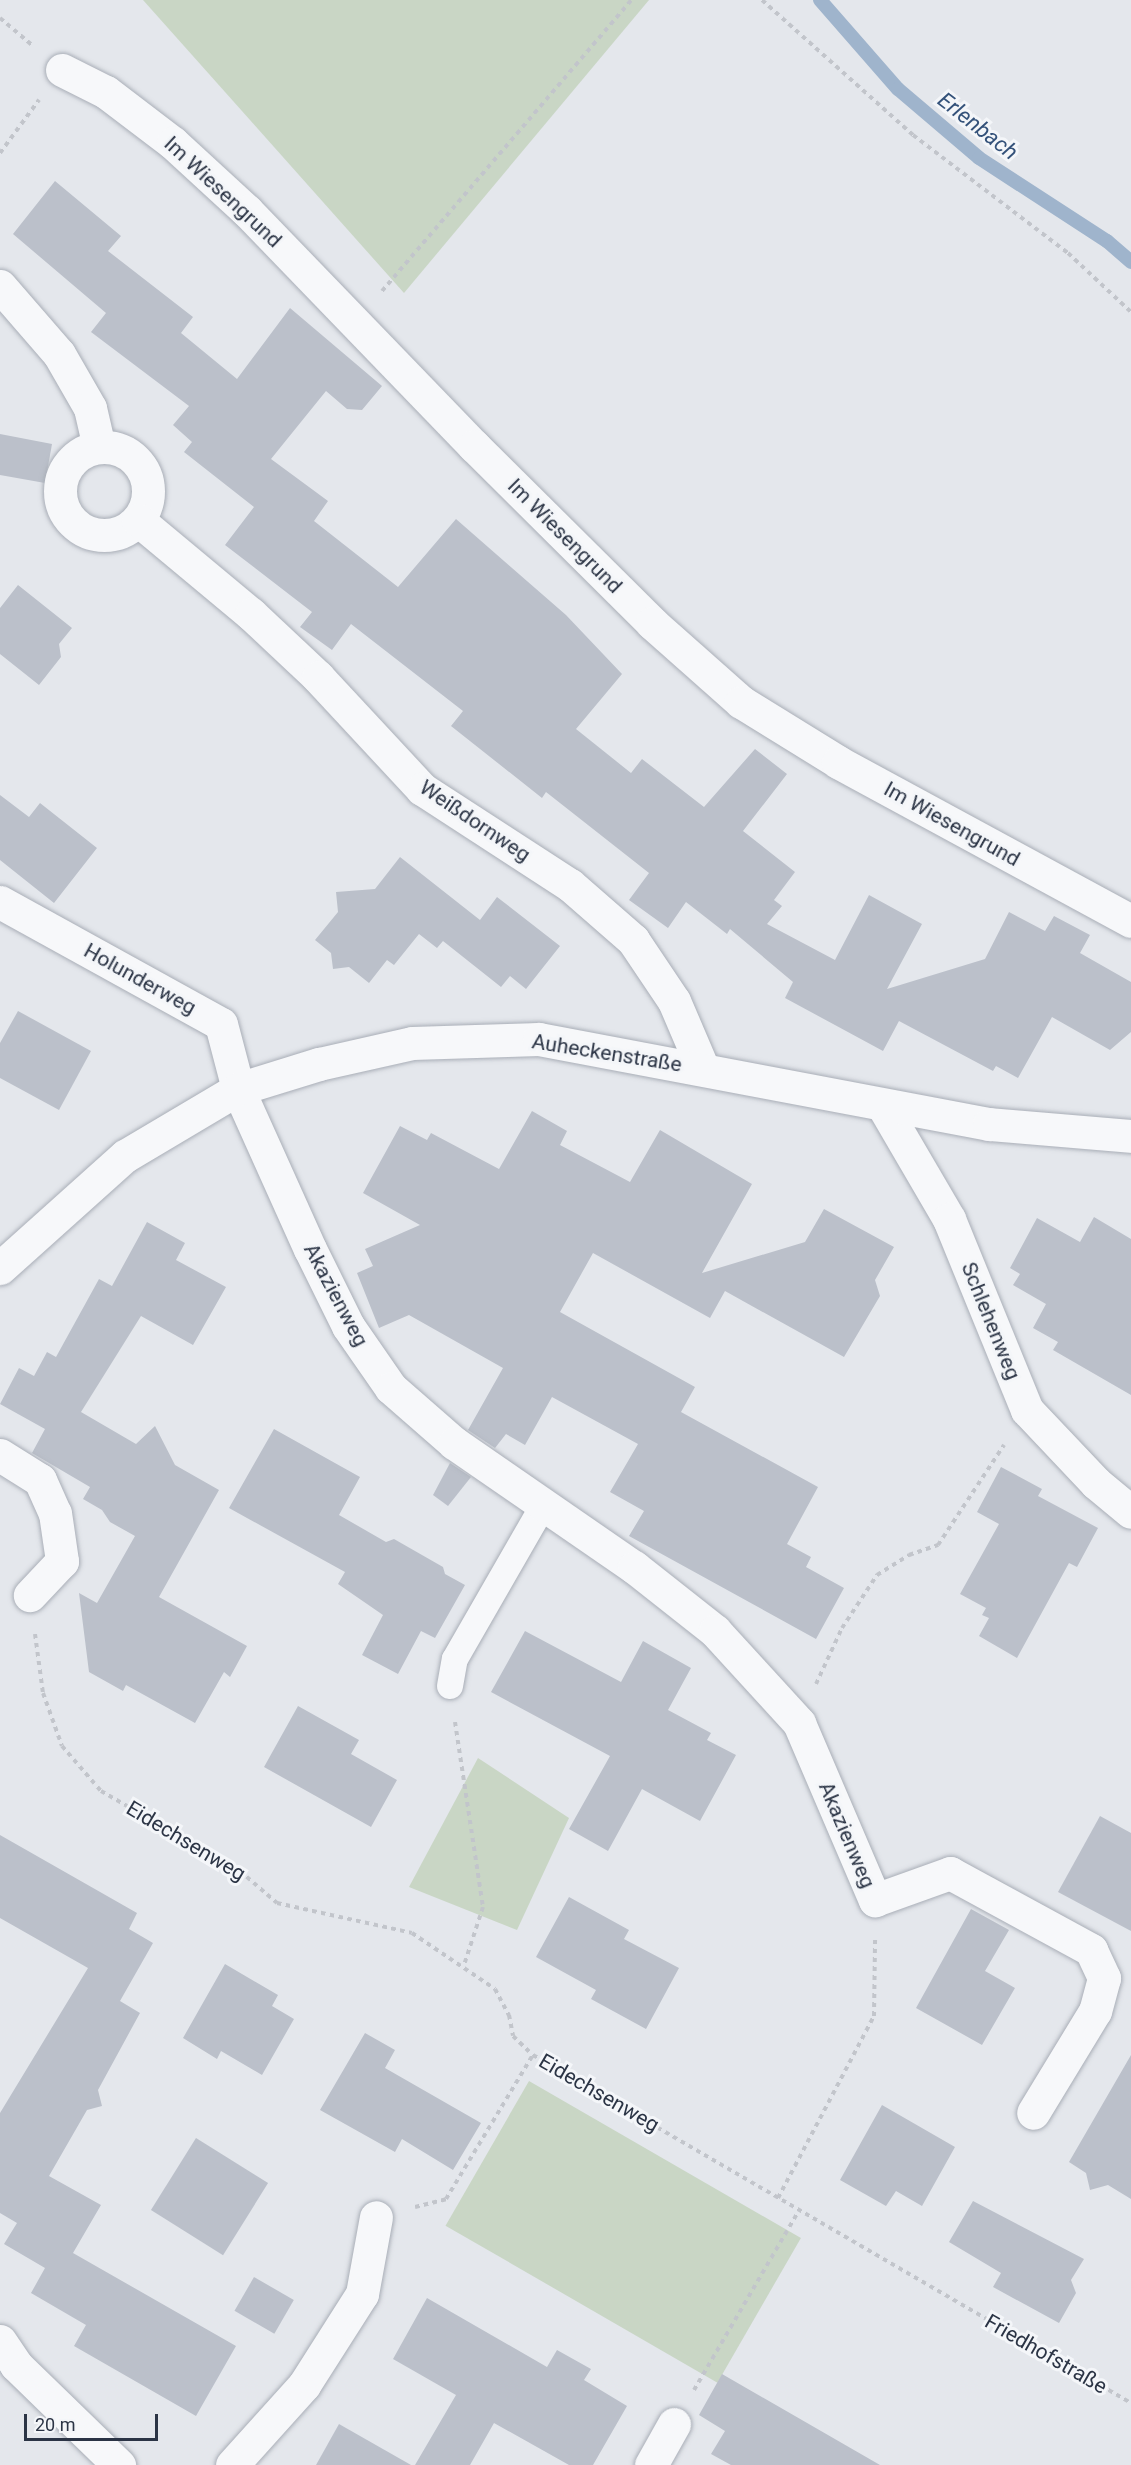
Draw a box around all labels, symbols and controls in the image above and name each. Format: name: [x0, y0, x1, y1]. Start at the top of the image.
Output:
water label: Erlenbach: [933, 87, 1023, 165]
street label: Im Wiesengrund: [159, 131, 287, 253]
street label: Im Wiesengrund: [502, 473, 628, 599]
street label: Weißdornweg: [415, 775, 535, 867]
street label: Im Wiesengrund: [880, 776, 1024, 872]
street label: Holunderweg: [80, 938, 200, 1020]
street label: Auheckenstraße: [530, 1029, 684, 1077]
street label: Akazienweg: [298, 1239, 374, 1351]
street label: Schlehenweg: [956, 1259, 1026, 1383]
street label: Akazienweg: [813, 1778, 881, 1892]
street label: Eidechsenweg: [122, 1795, 250, 1887]
street label: Eidechsenweg: [534, 2048, 664, 2138]
street label: Friedhofstraße: [980, 2309, 1112, 2399]
scale bar: [27, 2402, 160, 2440]
text: 20 m: [35, 2414, 75, 2435]

